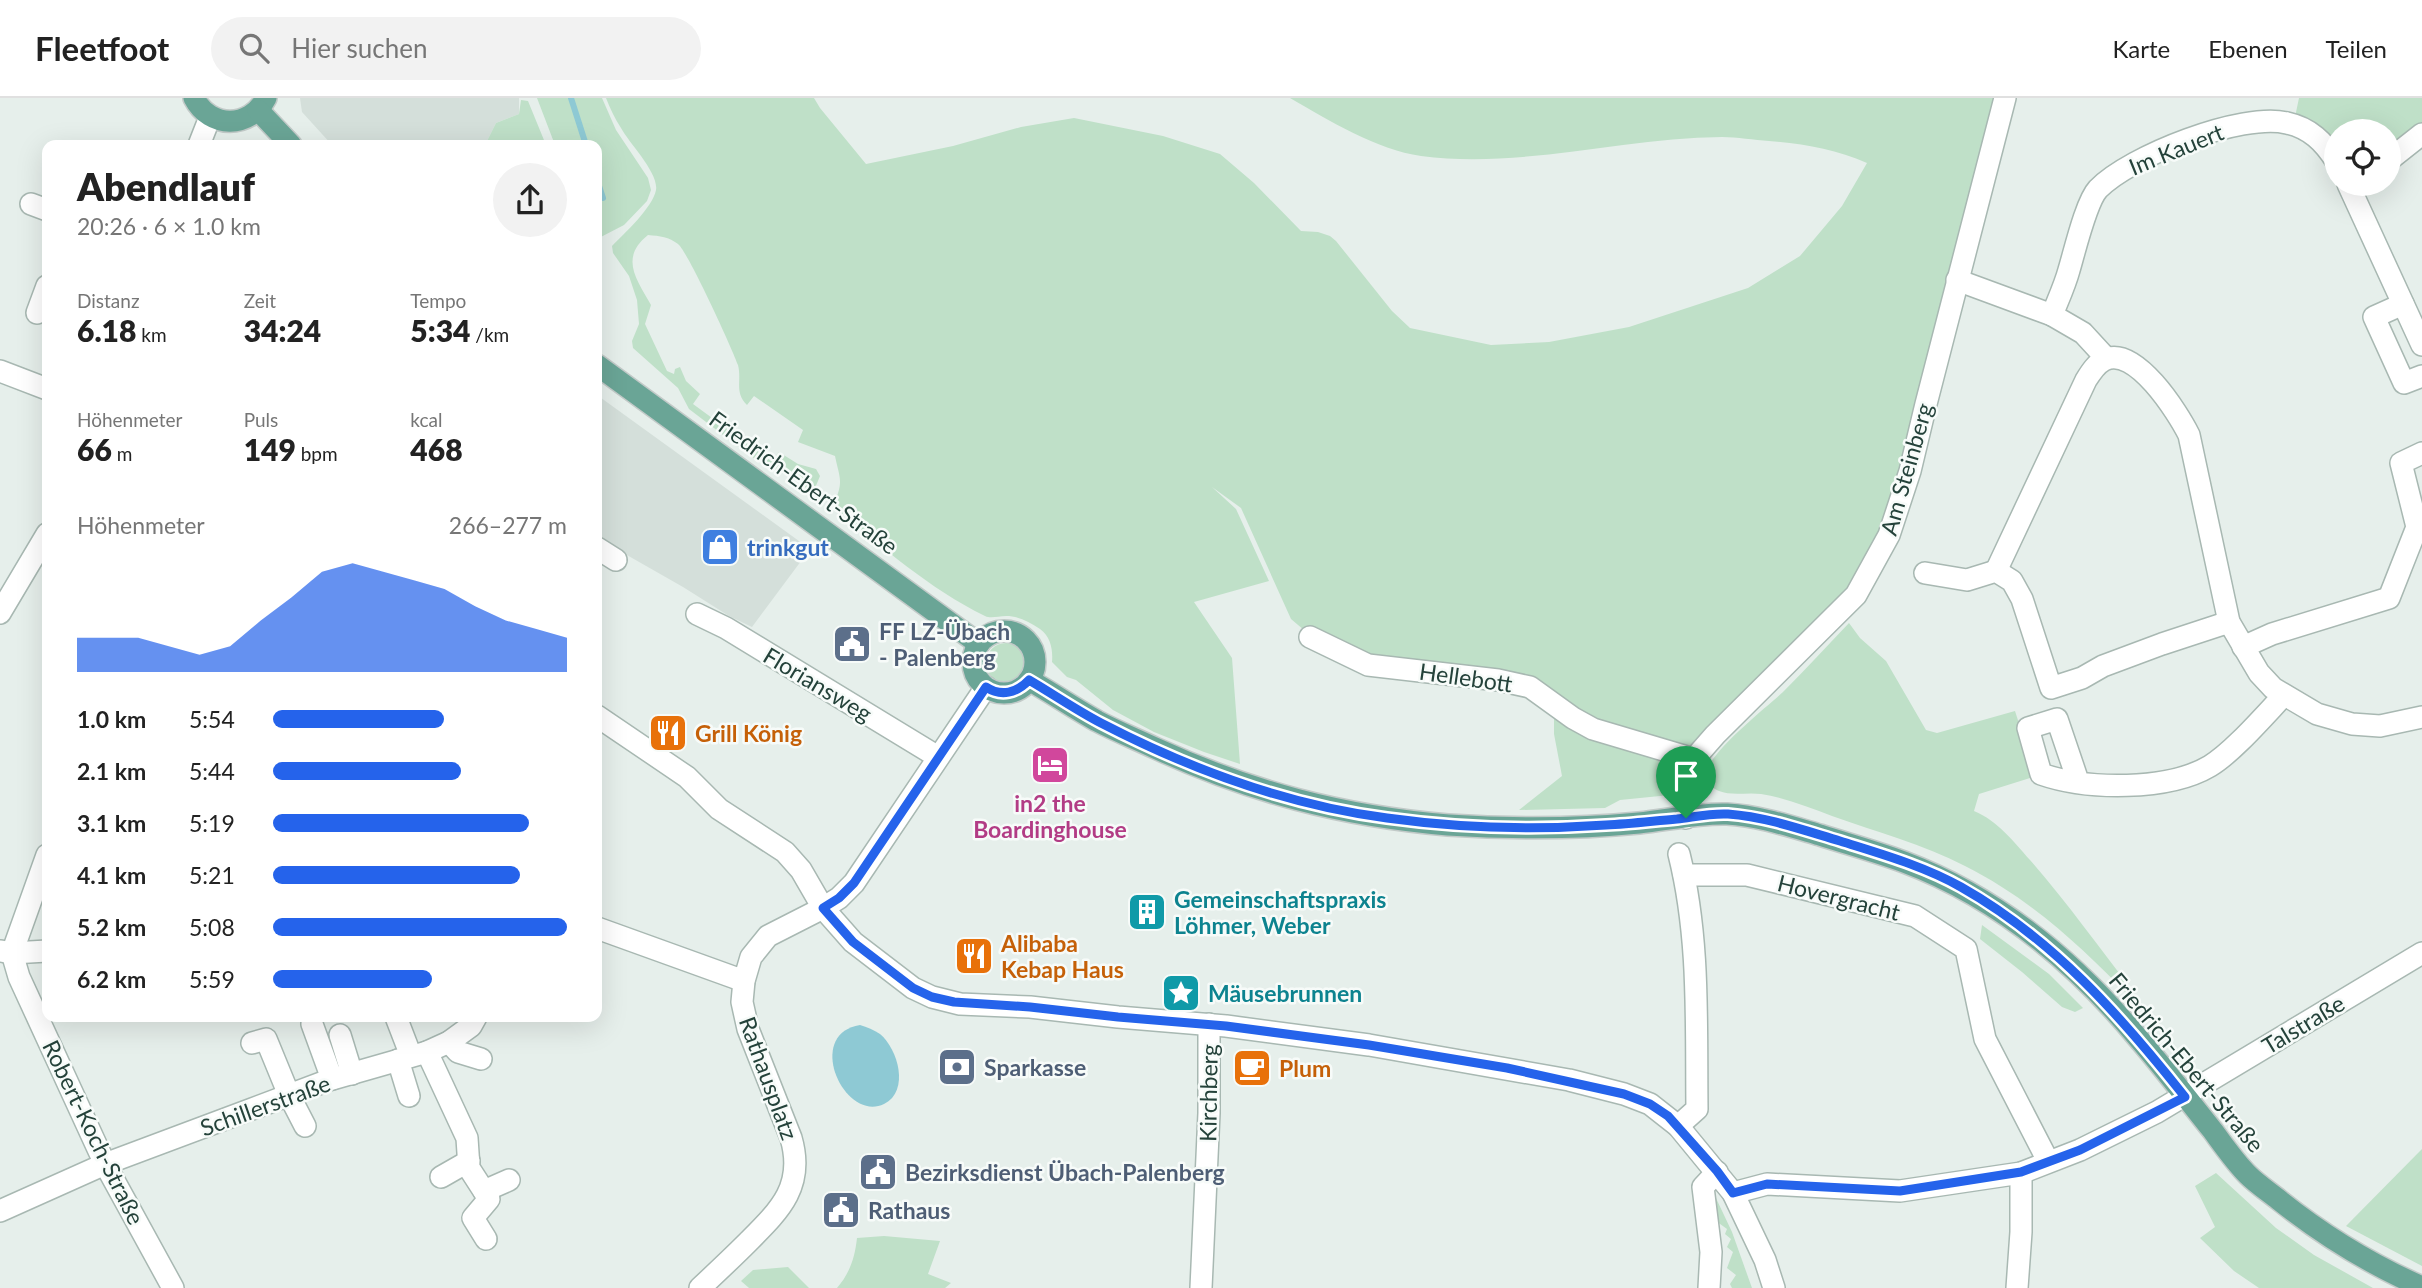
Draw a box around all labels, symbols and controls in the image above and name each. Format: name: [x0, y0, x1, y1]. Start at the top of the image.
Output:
search box: [211, 17, 701, 80]
text: Fleetfoot: [35, 28, 169, 68]
icon: search: [235, 29, 273, 67]
text: Hier suchen: [291, 32, 427, 64]
text: Karte: [2113, 34, 2170, 63]
text: Ebenen: [2208, 34, 2288, 63]
text: Teilen: [2326, 34, 2387, 63]
street label: Im Kauert: [2125, 117, 2228, 181]
map controls: [2324, 119, 2401, 196]
button: locate: [2324, 119, 2401, 196]
text: Abendlauf: [77, 163, 255, 209]
button: share: [493, 163, 567, 237]
text: 20:26 · 6 × 1.0 km: [77, 212, 261, 240]
text: Distanz: [77, 289, 140, 312]
text: Zeit: [244, 289, 276, 312]
text: Tempo: [410, 289, 466, 312]
text: 6.18: [77, 312, 136, 348]
text: 34:24: [244, 312, 321, 348]
text: 5:34: [410, 312, 470, 348]
text: km: [136, 323, 167, 346]
text: /km: [470, 323, 509, 346]
street label: Am Steinberg: [1874, 400, 1938, 538]
street label: Friedrich-Ebert-Straße: [704, 404, 904, 560]
text: Höhenmeter: [77, 408, 183, 431]
text: Puls: [244, 408, 278, 431]
text: kcal: [410, 408, 442, 431]
text: 66: [77, 431, 112, 467]
text: 149: [244, 431, 296, 467]
text: 468: [410, 431, 463, 467]
text: m: [112, 442, 132, 465]
text: bpm: [296, 442, 338, 465]
text: Höhenmeter: [77, 511, 205, 539]
text: 266–277 m: [449, 511, 567, 539]
shop icon: trinkgut: [699, 526, 741, 568]
place label: trinkgut: [747, 533, 829, 561]
place label: FF LZ-Übach - Palenberg: [879, 617, 1010, 671]
public building icon: FF LZ-Übach - Palenberg: [831, 623, 873, 665]
street label: Floriansweg: [759, 641, 877, 727]
street label: Hellebott: [1418, 657, 1515, 697]
text: 1.0 km: [77, 705, 146, 733]
text: 5:54: [189, 705, 235, 733]
restaurant icon: Grill König: [647, 712, 689, 754]
place label: Grill König: [695, 719, 802, 747]
hotel icon: in2 the Boardinghouse: [1029, 744, 1071, 786]
pin: [1656, 746, 1716, 818]
text: 2.1 km: [77, 757, 146, 785]
text: 5:44: [189, 757, 235, 785]
icon: arrive: [1667, 757, 1705, 795]
place label: in2 the Boardinghouse: [973, 789, 1127, 843]
text: 3.1 km: [77, 809, 146, 837]
text: 5:19: [189, 809, 235, 837]
text: 4.1 km: [77, 861, 146, 889]
text: 5:21: [189, 861, 235, 889]
street label: Hovergracht: [1775, 868, 1904, 926]
place label: Gemeinschaftspraxis Löhmer, Weber: [1174, 885, 1386, 939]
building icon: Gemeinschaftspraxis Löhmer, Weber: [1126, 891, 1168, 933]
text: 5.2 km: [77, 913, 146, 941]
text: 5:08: [189, 913, 235, 941]
place label: Alibaba Kebap Haus: [1000, 929, 1124, 983]
restaurant icon: Alibaba Kebap Haus: [953, 935, 995, 977]
text: 6.2 km: [77, 965, 146, 993]
text: 5:59: [189, 965, 235, 993]
street label: Friedrich-Ebert-Straße: [2104, 966, 2270, 1158]
place icon: Mäusebrunnen: [1160, 972, 1202, 1014]
place label: Mäusebrunnen: [1208, 979, 1362, 1007]
street label: Talstraße: [2257, 989, 2349, 1059]
street label: Rathausplatz: [734, 1013, 804, 1143]
street label: Robert-Koch-Straße: [37, 1035, 151, 1229]
street label: Kirchberg: [1193, 1044, 1223, 1142]
bank icon: Sparkasse: [936, 1046, 978, 1088]
cafe icon: Plum: [1231, 1047, 1273, 1089]
place label: Sparkasse: [984, 1053, 1086, 1081]
place label: Plum: [1279, 1054, 1331, 1082]
street label: Schillerstraße: [196, 1069, 334, 1141]
public building icon: Bezirksdienst Übach-Palenberg: [857, 1151, 899, 1193]
place label: Bezirksdienst Übach-Palenberg: [905, 1158, 1225, 1186]
public building icon: Rathaus: [820, 1189, 862, 1231]
place label: Rathaus: [868, 1196, 950, 1224]

